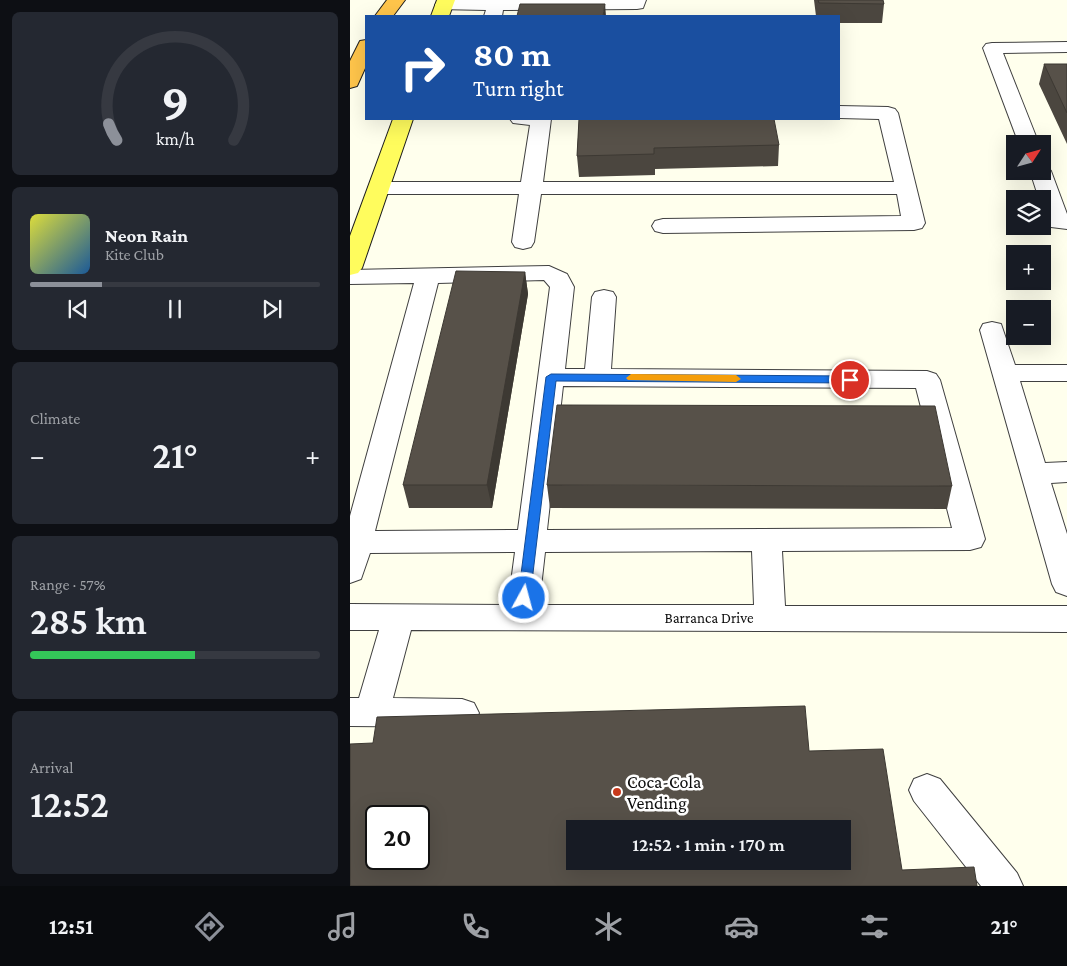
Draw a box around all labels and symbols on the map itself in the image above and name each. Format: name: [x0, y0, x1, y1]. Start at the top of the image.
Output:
north arrow: [1006, 135, 1051, 180]
pin: [829, 359, 871, 401]
position arrow: [497, 571, 549, 623]
street label: Barranca Drive: [664, 610, 754, 626]
place label: Coca-Cola Vending: [627, 772, 701, 813]
marker: Coca-Cola Vending: [611, 786, 623, 798]
speed limit sign: 20: [365, 805, 430, 870]

